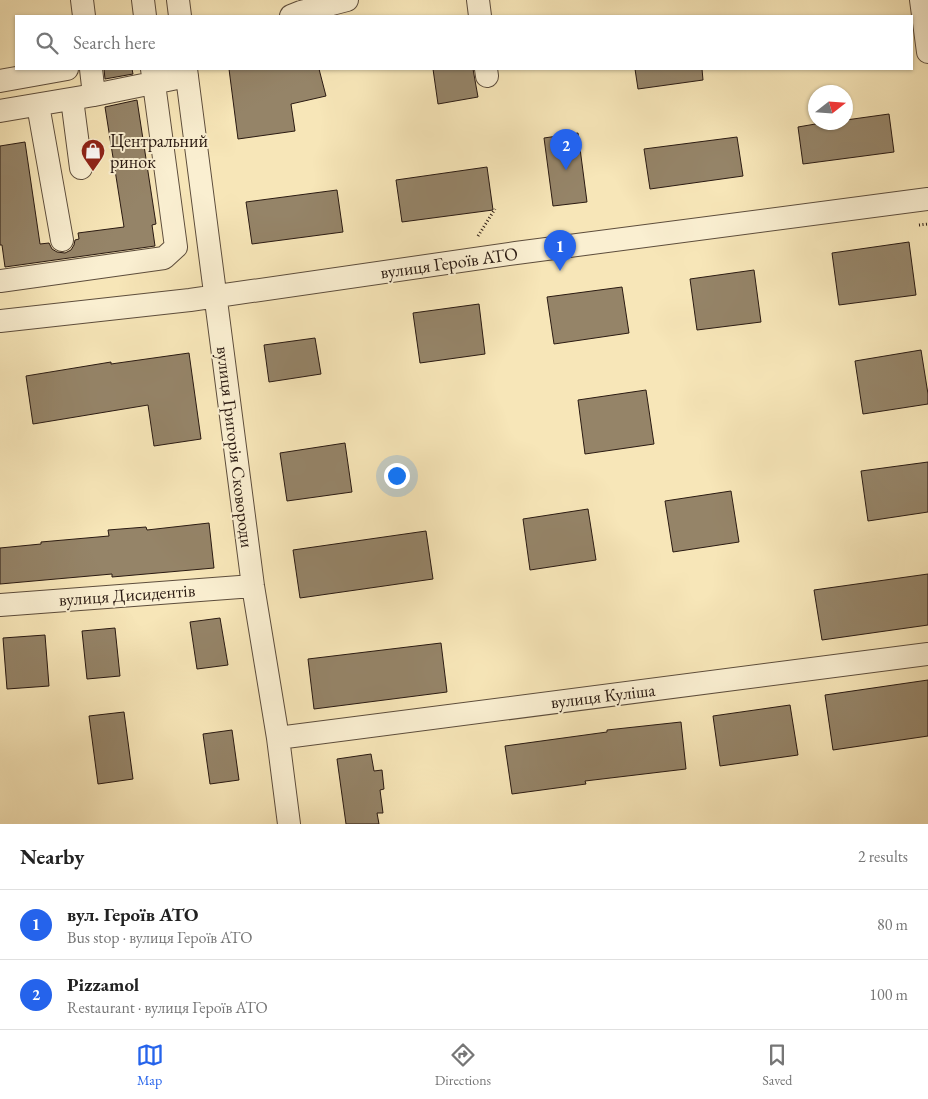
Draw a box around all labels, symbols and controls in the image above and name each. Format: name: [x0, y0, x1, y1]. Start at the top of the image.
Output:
search box: [15, 15, 913, 70]
icon: search: [33, 29, 61, 57]
text: Search here: [73, 30, 155, 55]
north arrow: [808, 85, 853, 130]
place label: Центральний ринок: [110, 129, 208, 173]
pin: 2: [550, 129, 582, 170]
shop icon: Центральний ринок: [80, 138, 106, 172]
pin: 1: [544, 230, 576, 271]
street label: вулиця Героїв АТО: [379, 241, 519, 284]
street label: вулиця Григорія Сковороди: [212, 345, 259, 550]
your location: [384, 463, 410, 489]
street label: вулиця Дисидентів: [58, 578, 196, 611]
street label: вулиця Куліша: [549, 678, 657, 713]
text: Nearby: [20, 843, 84, 870]
text: 2 results: [858, 846, 908, 867]
text: вул. Героїв АТО: [67, 902, 199, 927]
text: 1: [32, 914, 40, 935]
text: 80 m: [877, 914, 908, 935]
text: Bus stop · вулиця Героїв АТО: [67, 927, 252, 948]
text: Pizzamol: [67, 972, 139, 997]
text: 2: [32, 984, 40, 1005]
text: 100 m: [869, 984, 908, 1005]
text: Restaurant · вулиця Героїв АТО: [67, 997, 268, 1018]
tab: Map: [136, 1041, 164, 1089]
tab: Directions: [435, 1041, 491, 1089]
tab: Saved: [762, 1041, 792, 1089]

